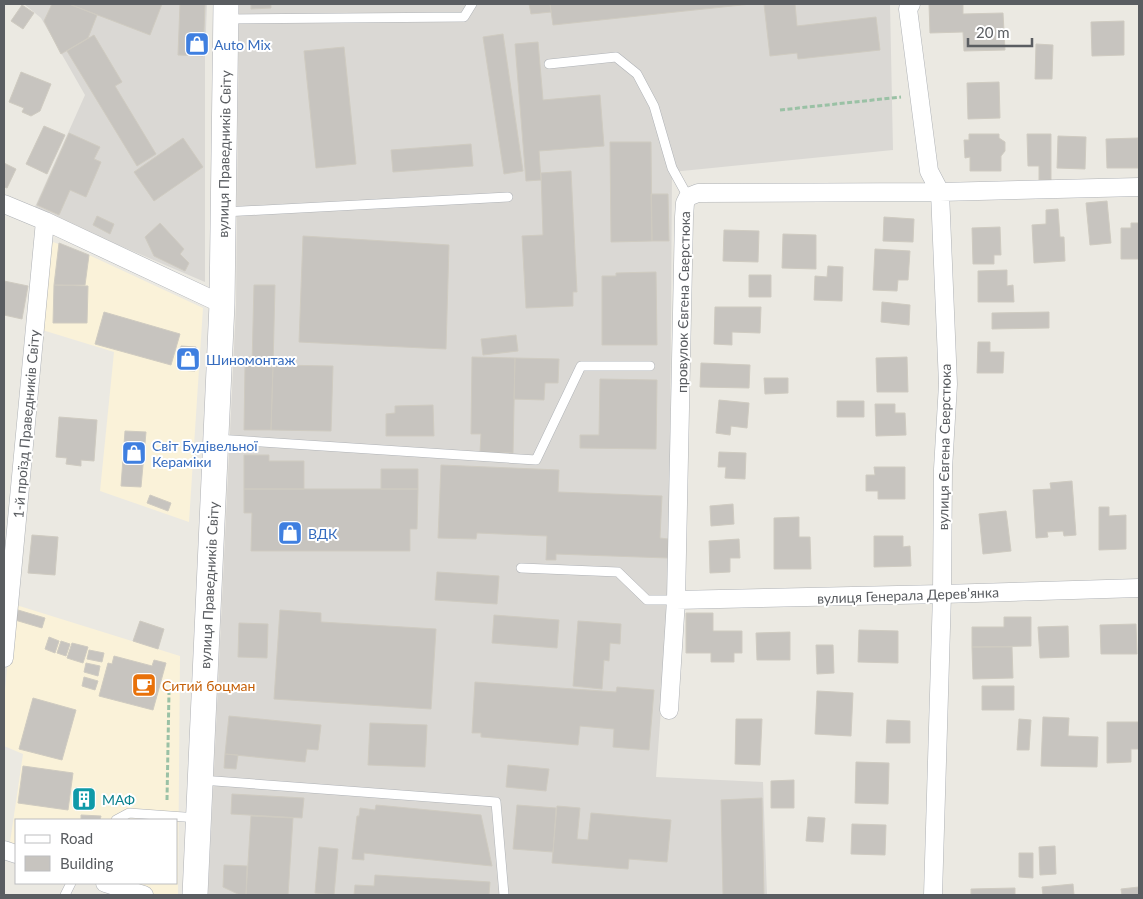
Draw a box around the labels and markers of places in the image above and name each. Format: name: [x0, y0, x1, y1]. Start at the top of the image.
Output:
shop icon: Auto Mix: [184, 31, 210, 57]
place label: Auto Mix: [214, 36, 271, 53]
shop icon: Шиномонтаж: [175, 346, 201, 372]
place label: Шиномонтаж: [206, 351, 296, 368]
place label: Світ Будівельної Кераміки: [152, 437, 258, 470]
shop icon: Світ Будівельної Кераміки: [121, 440, 147, 466]
shop icon: ВДК: [277, 520, 303, 546]
place label: ВДК: [308, 525, 338, 542]
cafe icon: Ситий боцман: [131, 672, 157, 698]
place label: Ситий боцман: [162, 677, 255, 694]
building icon: МАФ: [71, 786, 97, 812]
place label: МАФ: [102, 791, 135, 808]

